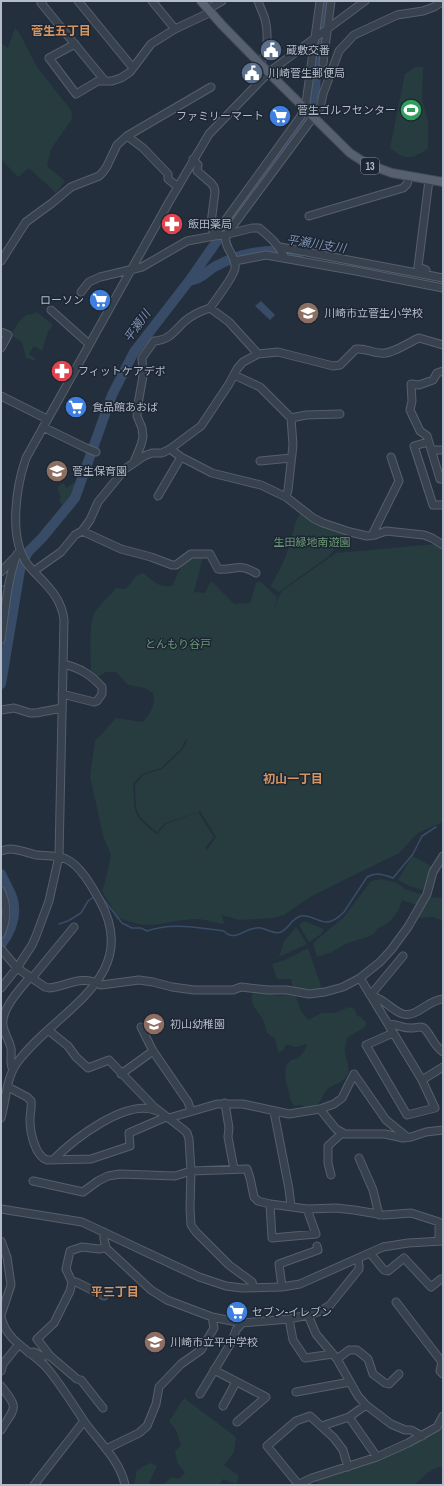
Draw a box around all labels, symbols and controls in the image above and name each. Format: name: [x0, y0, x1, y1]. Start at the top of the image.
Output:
district label: 菅生五丁目: [31, 23, 91, 39]
public building icon: 蔵敷交番: [258, 37, 284, 63]
place label: 蔵敷交番: [286, 43, 330, 57]
public building icon: 川崎菅生郵便局: [239, 60, 265, 86]
place label: 川崎菅生郵便局: [268, 66, 345, 80]
sports icon: 菅生ゴルフセンター: [398, 97, 424, 123]
supermarket icon: ファミリーマート: [267, 103, 293, 129]
place label: 菅生ゴルフセンター: [297, 103, 396, 117]
place label: ファミリーマート: [176, 109, 264, 123]
road number: 13: [361, 158, 379, 174]
pharmacy icon: 飯田薬局: [159, 211, 185, 237]
place label: 飯田薬局: [188, 217, 232, 231]
water label: 平瀬川支川: [285, 231, 349, 257]
supermarket icon: ローソン: [87, 287, 113, 313]
place label: ローソン: [40, 293, 84, 307]
school or university icon: 川崎市立菅生小学校: [295, 300, 321, 326]
water label: 平瀬川: [120, 305, 155, 345]
place label: 川崎市立菅生小学校: [324, 306, 423, 320]
pharmacy icon: フィットケアデポ: [49, 358, 75, 384]
place label: フィットケアデポ: [78, 364, 166, 378]
supermarket icon: 食品館あおば: [63, 394, 89, 420]
place label: 食品館あおば: [92, 400, 158, 414]
school or university icon: 菅生保育園: [44, 458, 70, 484]
place label: 菅生保育園: [72, 464, 127, 478]
park label: 生田緑地南遊園: [274, 535, 351, 549]
park label: とんもり谷戸: [145, 637, 211, 651]
district label: 初山一丁目: [263, 771, 323, 787]
school or university icon: 初山幼稚園: [141, 1011, 167, 1037]
place label: 初山幼稚園: [170, 1017, 225, 1031]
district label: 平三丁目: [91, 1284, 139, 1300]
supermarket icon: セブン-イレブン: [224, 1299, 250, 1325]
place label: セブン-イレブン: [252, 1305, 332, 1319]
school or university icon: 川崎市立平中学校: [142, 1329, 168, 1355]
place label: 川崎市立平中学校: [170, 1335, 258, 1349]

